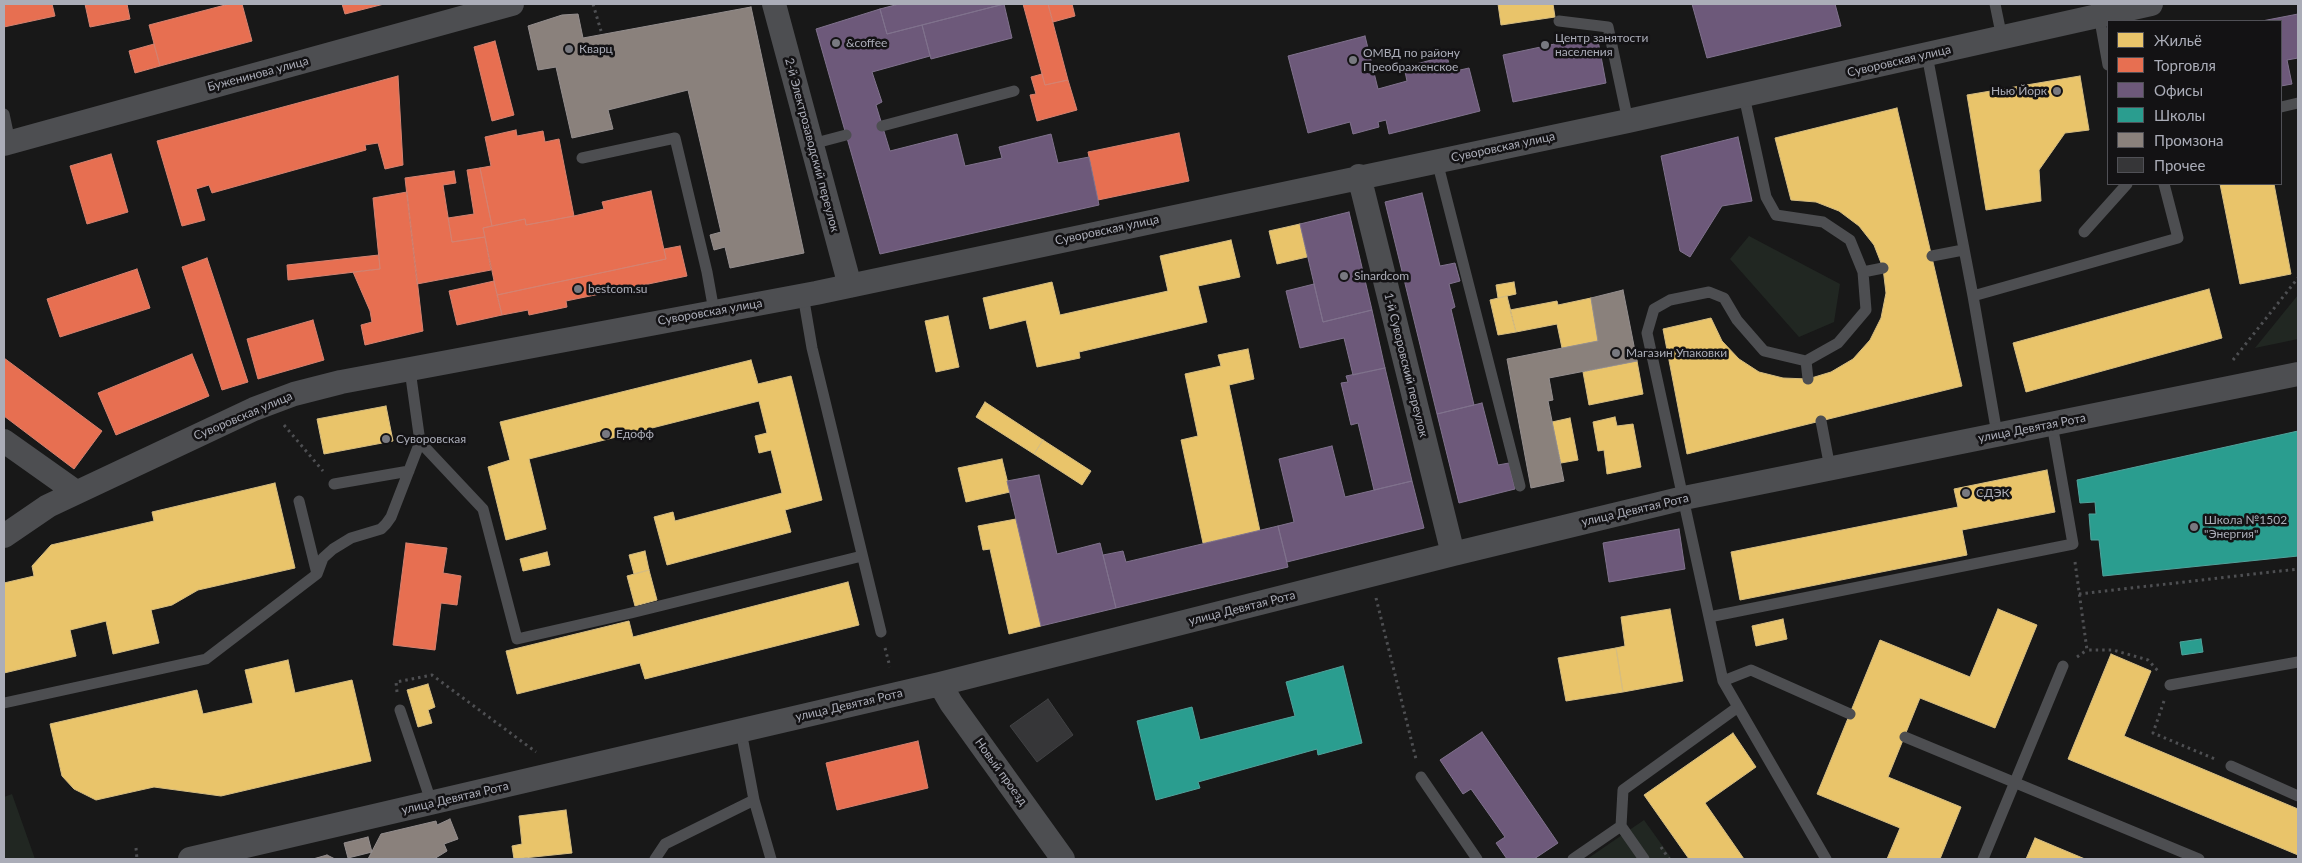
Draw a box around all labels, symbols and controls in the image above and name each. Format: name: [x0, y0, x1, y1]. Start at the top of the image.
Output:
legend: [2107, 20, 2282, 185]
place label: Центр занятости населения: [1555, 31, 1648, 59]
text: Жильё: [2154, 31, 2202, 49]
place label: &coffee: [846, 36, 887, 50]
marker: &coffee: [830, 37, 842, 49]
marker: Центр занятости населения: [1539, 39, 1551, 51]
place label: Кварц: [579, 42, 613, 56]
street label: Суворовская улица: [1846, 42, 1952, 80]
marker: Кварц: [563, 43, 575, 55]
place label: ОМВД по району Преображенское: [1363, 46, 1460, 74]
street label: Буженинова улица: [206, 54, 310, 94]
marker: ОМВД по району Преображенское: [1347, 54, 1359, 66]
street label: 2-й Электрозаводский переулок: [782, 56, 842, 234]
text: Торговля: [2154, 56, 2216, 74]
text: Офисы: [2154, 81, 2203, 99]
place label: Нью Йорк: [1991, 84, 2047, 98]
marker: Нью Йорк: [2051, 85, 2063, 97]
text: Школы: [2154, 106, 2205, 124]
street label: Суворовская улица: [1450, 129, 1556, 165]
text: Промзона: [2154, 131, 2224, 149]
text: Прочее: [2154, 156, 2205, 174]
street label: Суворовская улица: [1054, 212, 1160, 248]
place label: Sinardcom: [1354, 269, 1409, 283]
marker: Sinardcom: [1338, 270, 1350, 282]
place label: bestcom.su: [588, 282, 648, 296]
marker: bestcom.su: [572, 283, 584, 295]
street label: 1-й Суворовский переулок: [1381, 291, 1431, 439]
street label: Суворовская улица: [657, 296, 763, 328]
place label: Магазин Упаковки: [1626, 346, 1727, 360]
marker: Магазин Упаковки: [1610, 347, 1622, 359]
street label: Суворовская улица: [191, 389, 295, 443]
street label: улица Девятая Рота: [1977, 410, 2087, 446]
place label: Едофф: [616, 427, 654, 441]
marker: Едофф: [600, 428, 612, 440]
place label: Суворовская: [396, 432, 466, 446]
marker: Суворовская: [380, 433, 392, 445]
place label: СДЭК: [1976, 486, 2010, 500]
marker: СДЭК: [1960, 487, 1972, 499]
street label: улица Девятая Рота: [1580, 491, 1690, 529]
place label: Школа №1502 "Энергия": [2204, 513, 2287, 541]
marker: Школа №1502 "Энергия": [2188, 521, 2200, 533]
street label: улица Девятая Рота: [1187, 588, 1297, 628]
street label: улица Девятая Рота: [794, 686, 904, 724]
street label: Новый проезд: [972, 736, 1030, 808]
street label: улица Девятая Рота: [400, 779, 510, 817]

